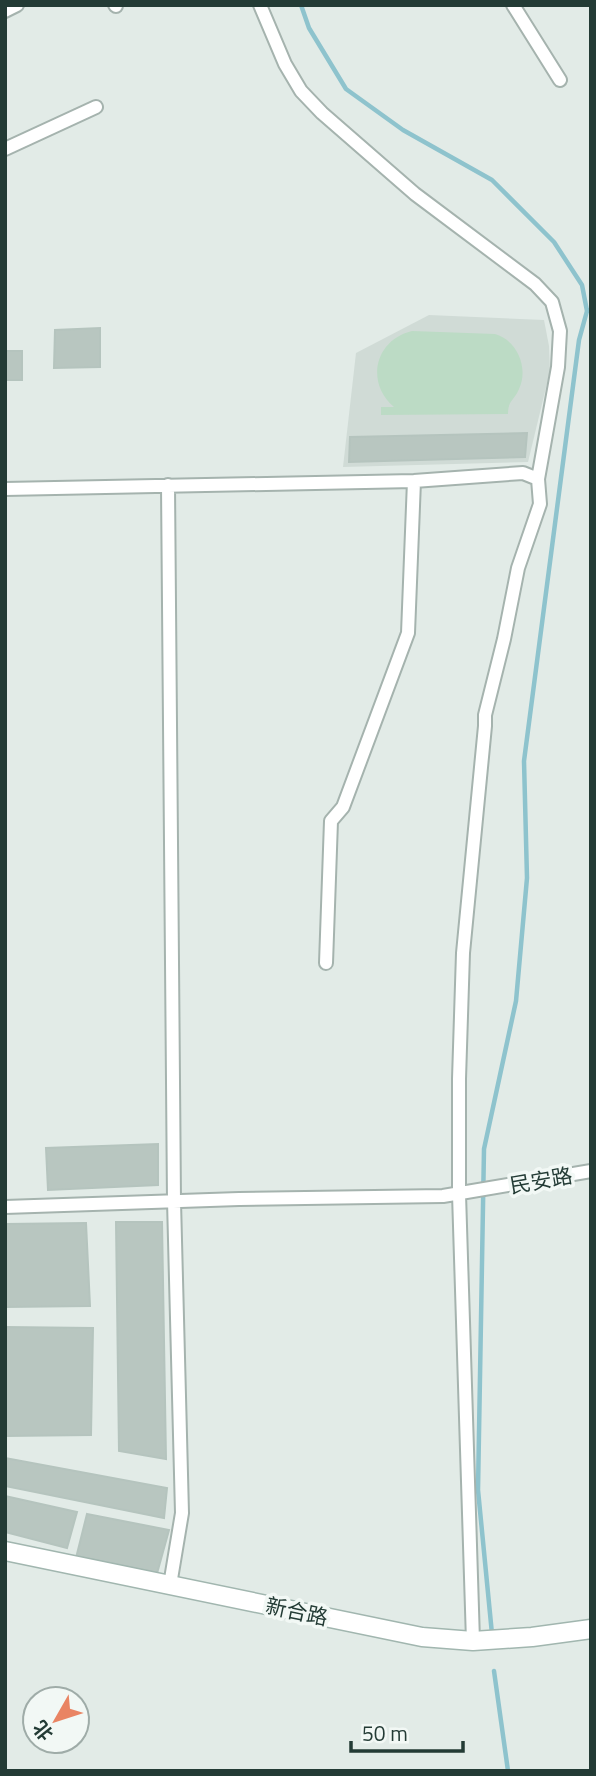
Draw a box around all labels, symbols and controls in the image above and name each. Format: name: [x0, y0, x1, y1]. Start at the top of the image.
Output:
street label: 民安路: [507, 1159, 575, 1201]
street label: 新合路: [263, 1589, 331, 1633]
north arrow: [21, 1685, 91, 1755]
scale bar: [351, 1710, 463, 1754]
text: 北: [25, 1714, 60, 1748]
text: 50 m: [362, 1717, 408, 1749]

